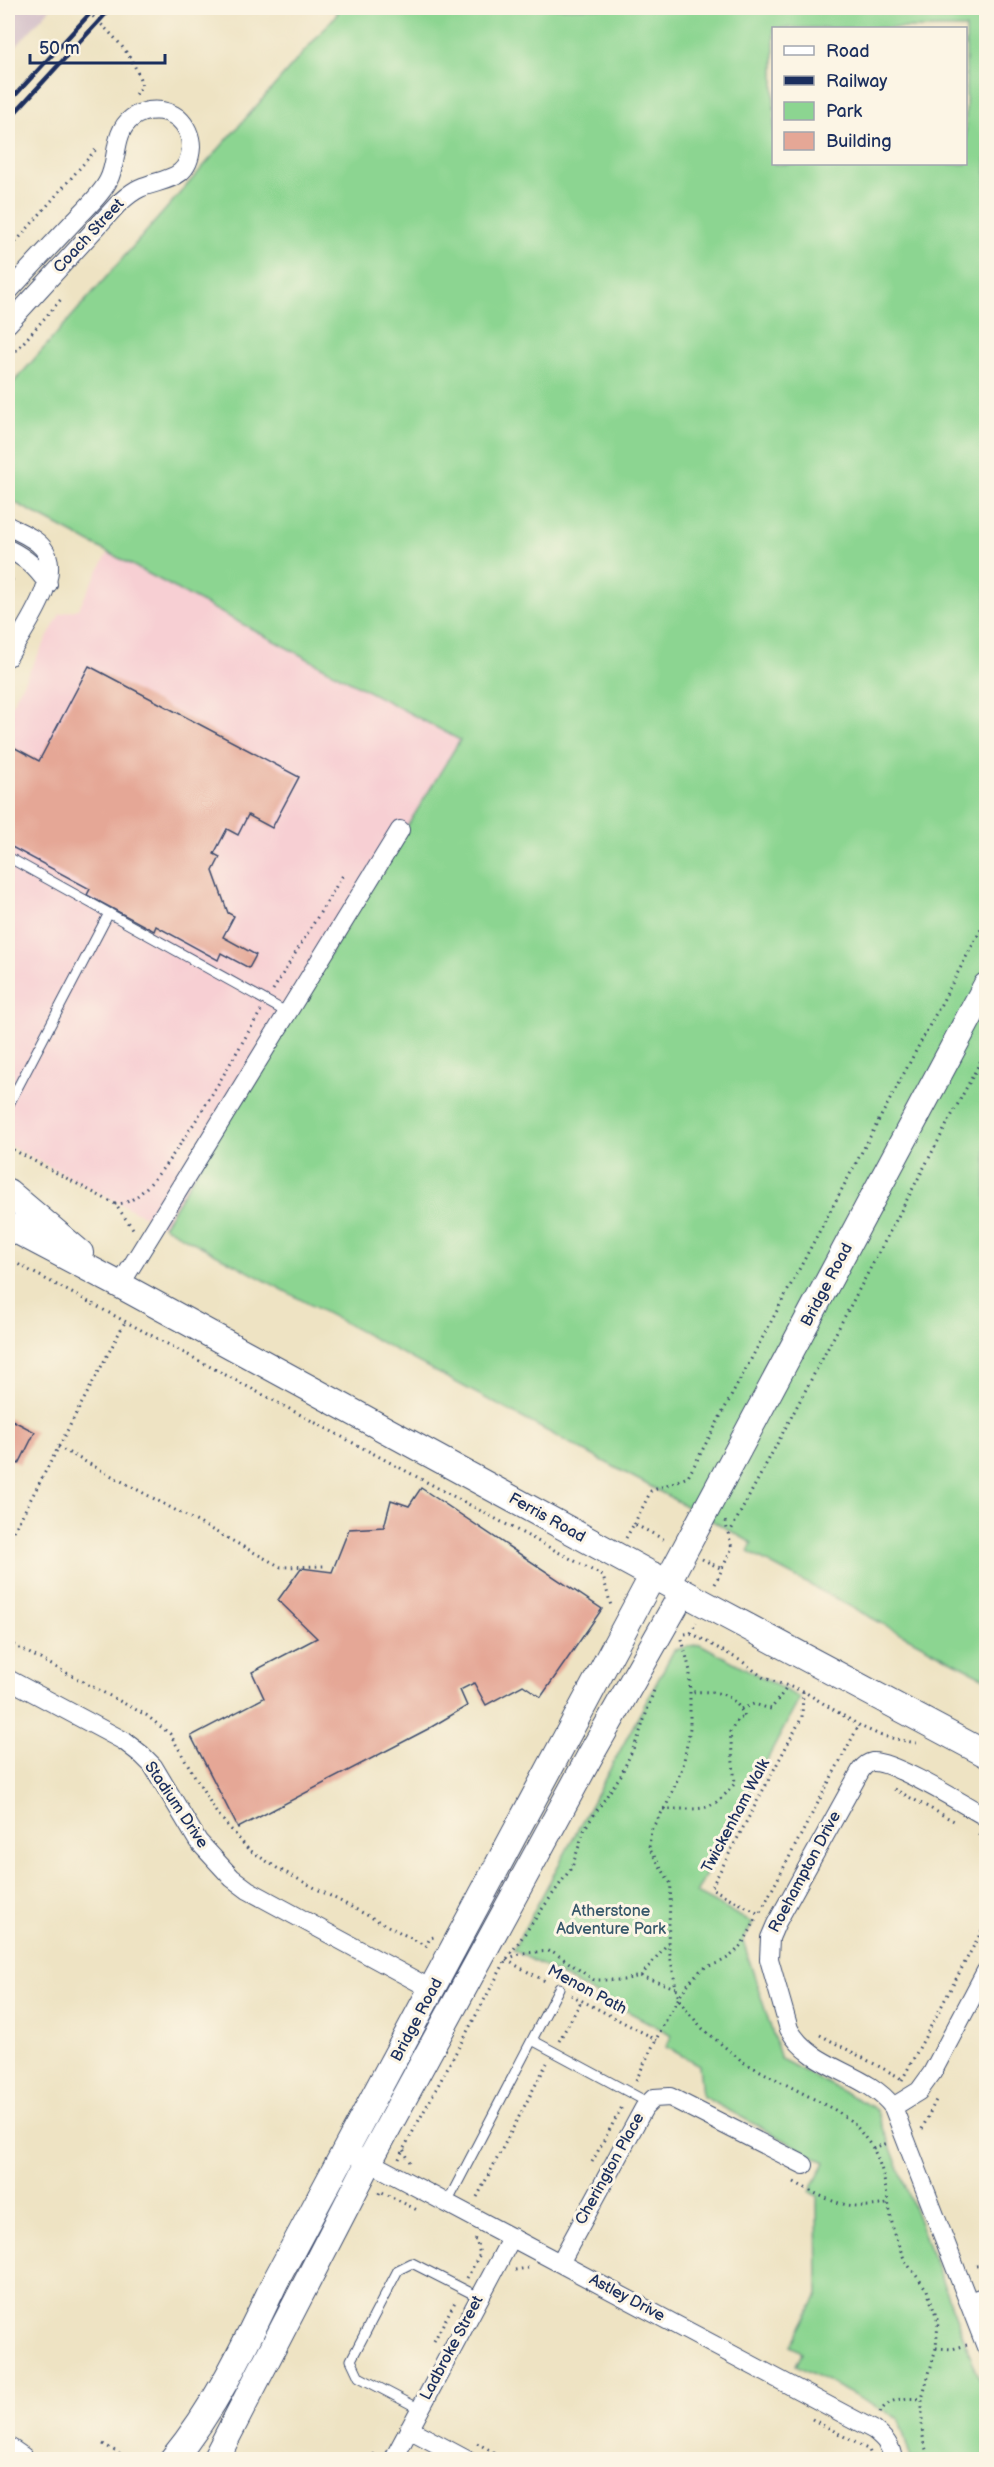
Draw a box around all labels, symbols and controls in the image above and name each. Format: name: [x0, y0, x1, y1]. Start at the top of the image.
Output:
scale bar: [30, 27, 165, 65]
legend: [772, 27, 967, 165]
text: 50 m: [39, 38, 80, 59]
text: Road: [826, 41, 870, 62]
text: Railway: [826, 71, 888, 92]
text: Park: [826, 101, 862, 122]
text: Building: [826, 131, 892, 152]
street label: Coach Street: [50, 195, 128, 277]
street label: Bridge Road: [797, 1240, 857, 1330]
street label: Ferris Road: [505, 1489, 589, 1547]
street label: Twickenham Walk: [698, 1756, 774, 1876]
street label: Stadium Drive: [140, 1758, 212, 1852]
street label: Roehampton Drive: [765, 1808, 845, 1936]
park label: Atherstone Adventure Park: [556, 1902, 666, 1939]
street label: Menon Path: [544, 1961, 630, 2019]
street label: Bridge Road: [387, 1975, 447, 2065]
street label: Cherington Place: [571, 2109, 649, 2228]
street label: Astley Drive: [586, 2270, 669, 2326]
street label: Ladbroke Street: [417, 2292, 488, 2403]

